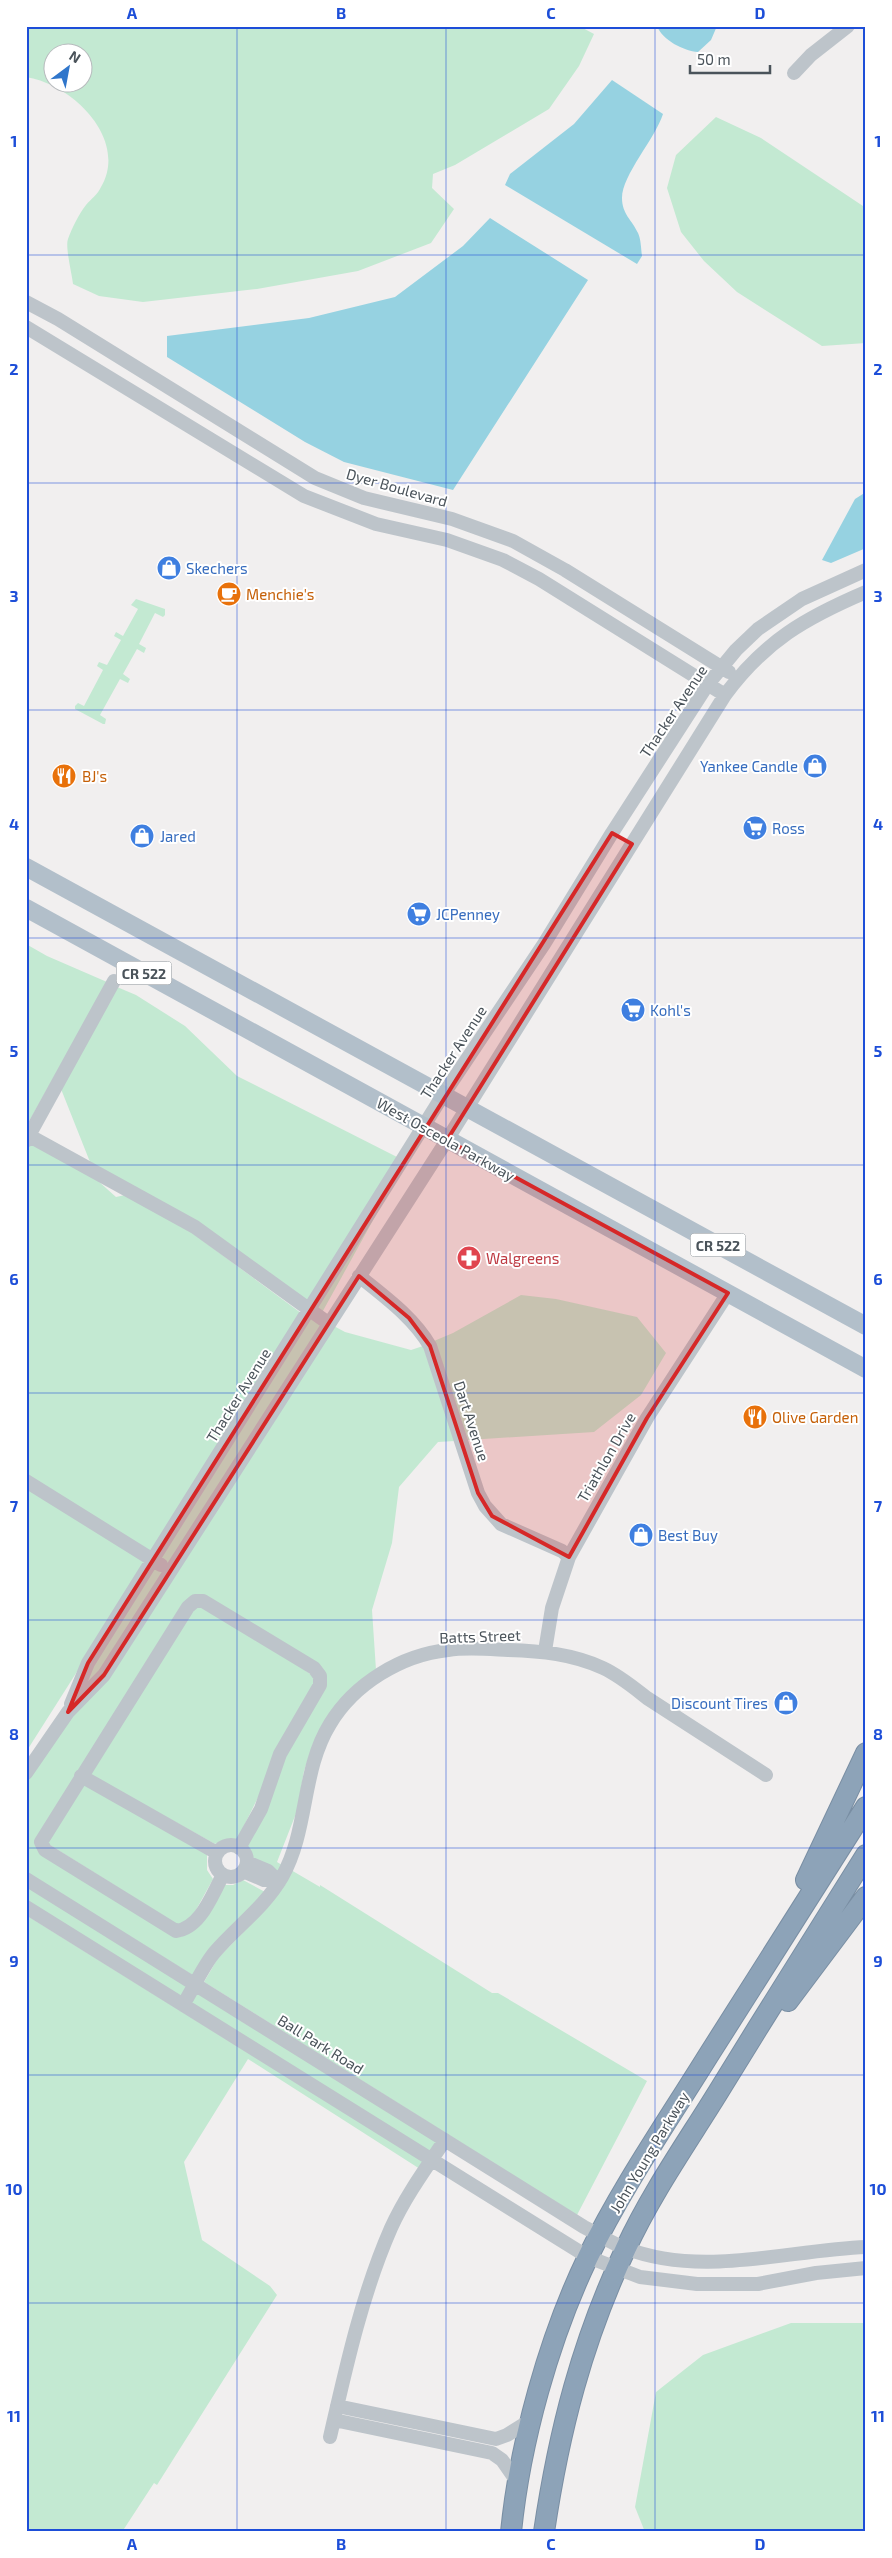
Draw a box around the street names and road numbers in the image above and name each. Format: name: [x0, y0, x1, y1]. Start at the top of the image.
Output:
street label: Dyer Boulevard: [344, 464, 450, 510]
street label: Thacker Avenue: [636, 661, 710, 761]
road number: CR 522: [116, 961, 172, 984]
street label: Thacker Avenue: [416, 1002, 490, 1102]
street label: West Osceola Parkway: [374, 1093, 518, 1185]
road number: CR 522: [690, 1234, 746, 1256]
street label: Thacker Avenue: [202, 1345, 274, 1445]
street label: Dart Avenue: [451, 1379, 493, 1463]
street label: Triathlon Drive: [573, 1409, 639, 1505]
street label: Batts Street: [439, 1626, 521, 1646]
street label: Ball Park Road: [275, 2010, 367, 2078]
street label: John Young Parkway: [606, 2088, 692, 2216]

